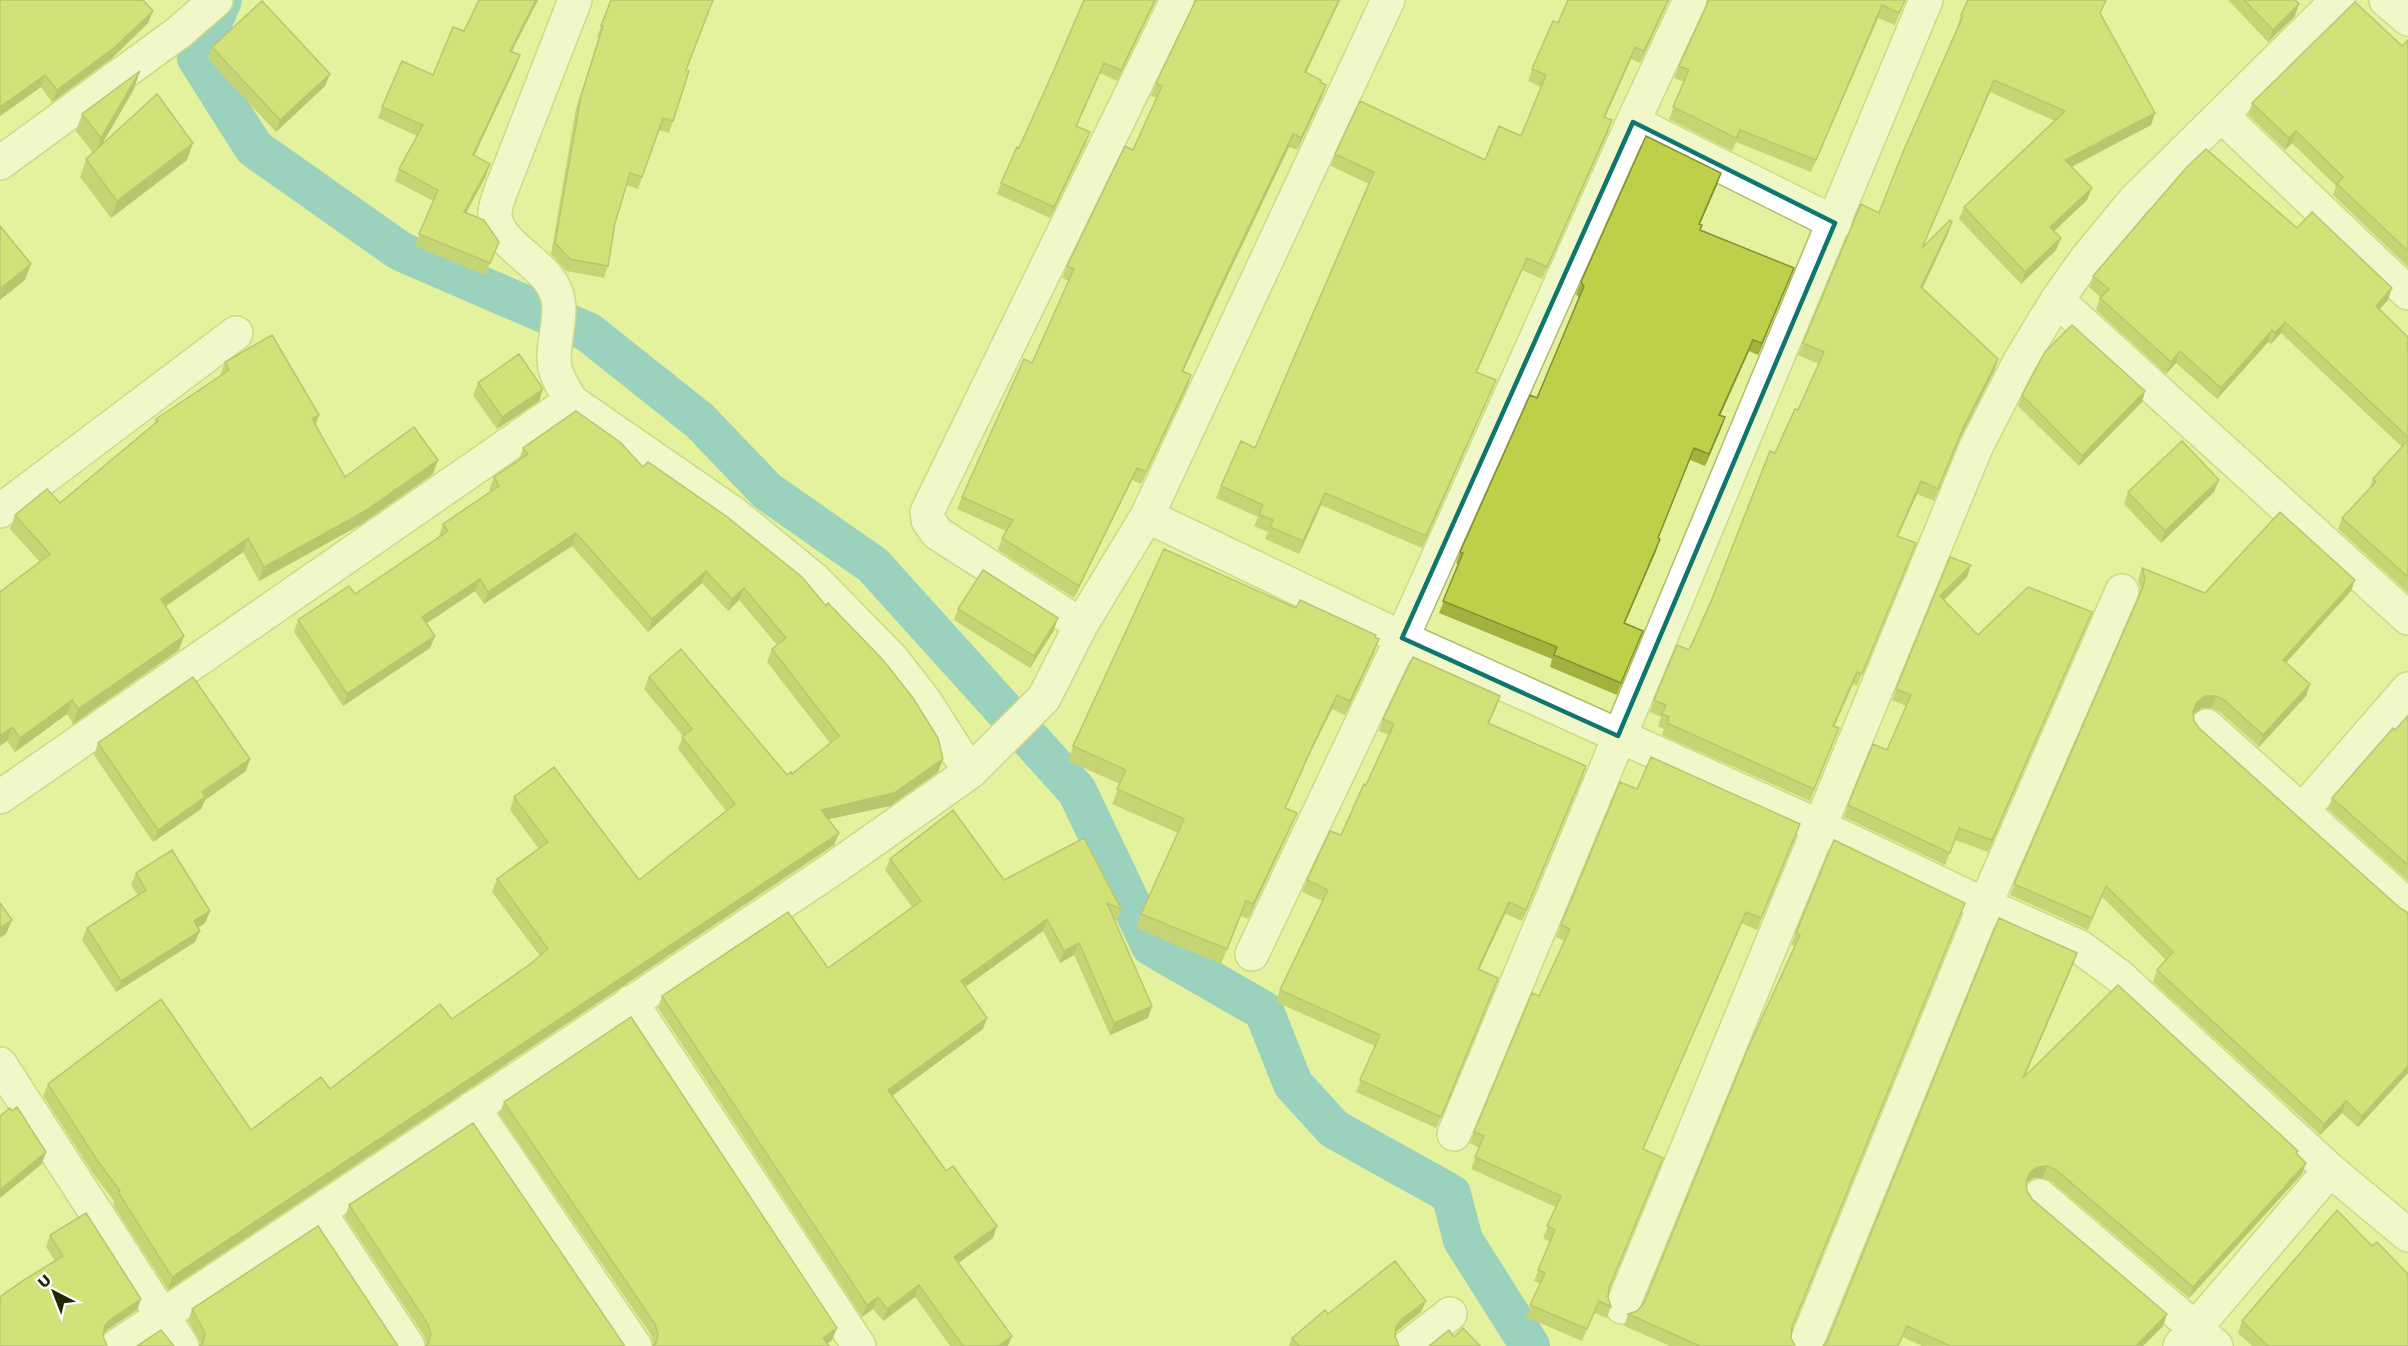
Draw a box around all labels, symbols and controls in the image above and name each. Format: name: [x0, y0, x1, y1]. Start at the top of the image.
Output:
north arrow: [24, 1262, 84, 1322]
text: U: [34, 1270, 55, 1292]

